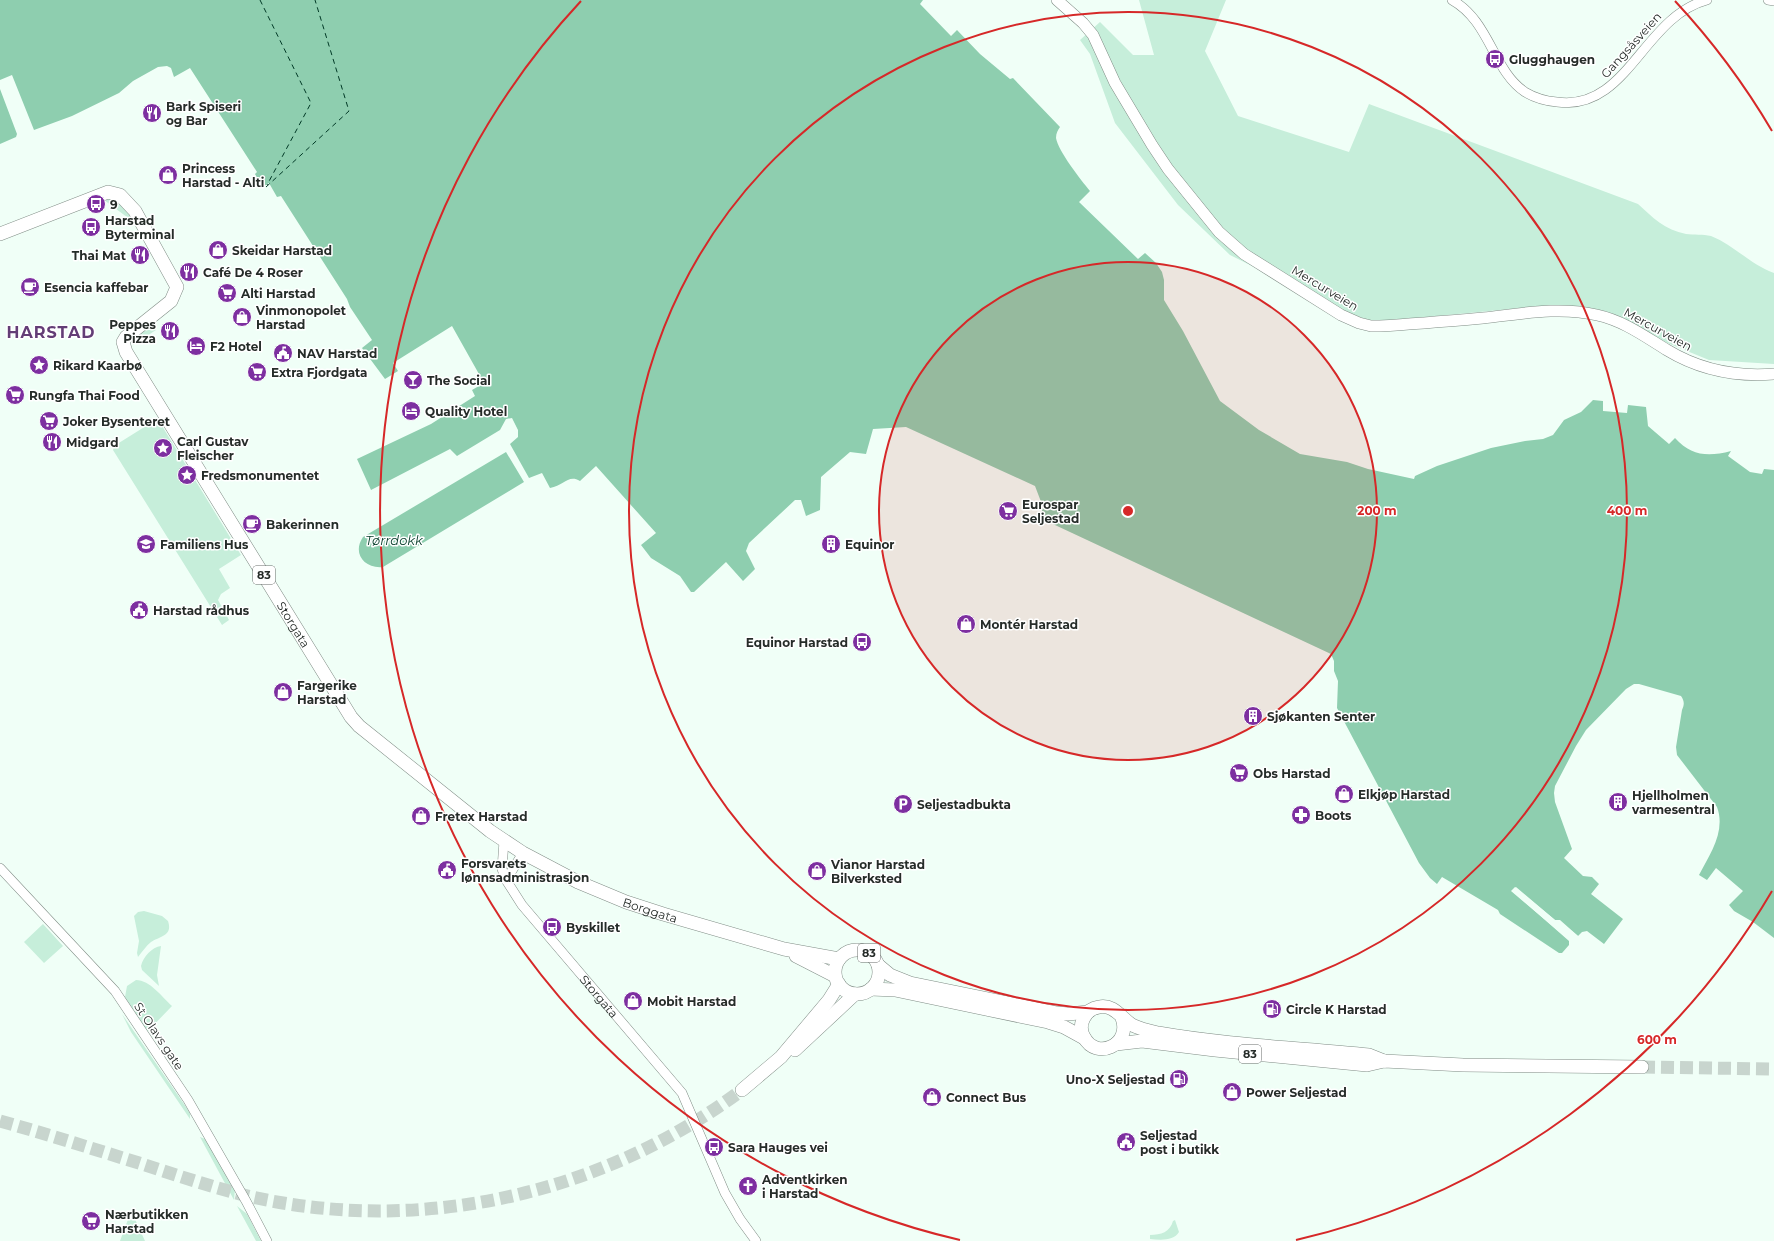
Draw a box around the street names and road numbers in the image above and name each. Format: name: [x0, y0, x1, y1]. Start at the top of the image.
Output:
street label: Gangsåsveien: [1597, 9, 1665, 81]
street label: Mercurveien: [1289, 262, 1361, 314]
street label: Mercurveien: [1621, 304, 1695, 354]
road number: 83: [253, 566, 275, 584]
street label: Storgata: [274, 599, 314, 650]
street label: Borggata: [621, 894, 679, 925]
road number: 83: [858, 944, 880, 962]
street label: Storgata: [577, 972, 622, 1020]
street label: St Olavs gate: [131, 999, 187, 1073]
road number: 83: [1239, 1045, 1261, 1063]

